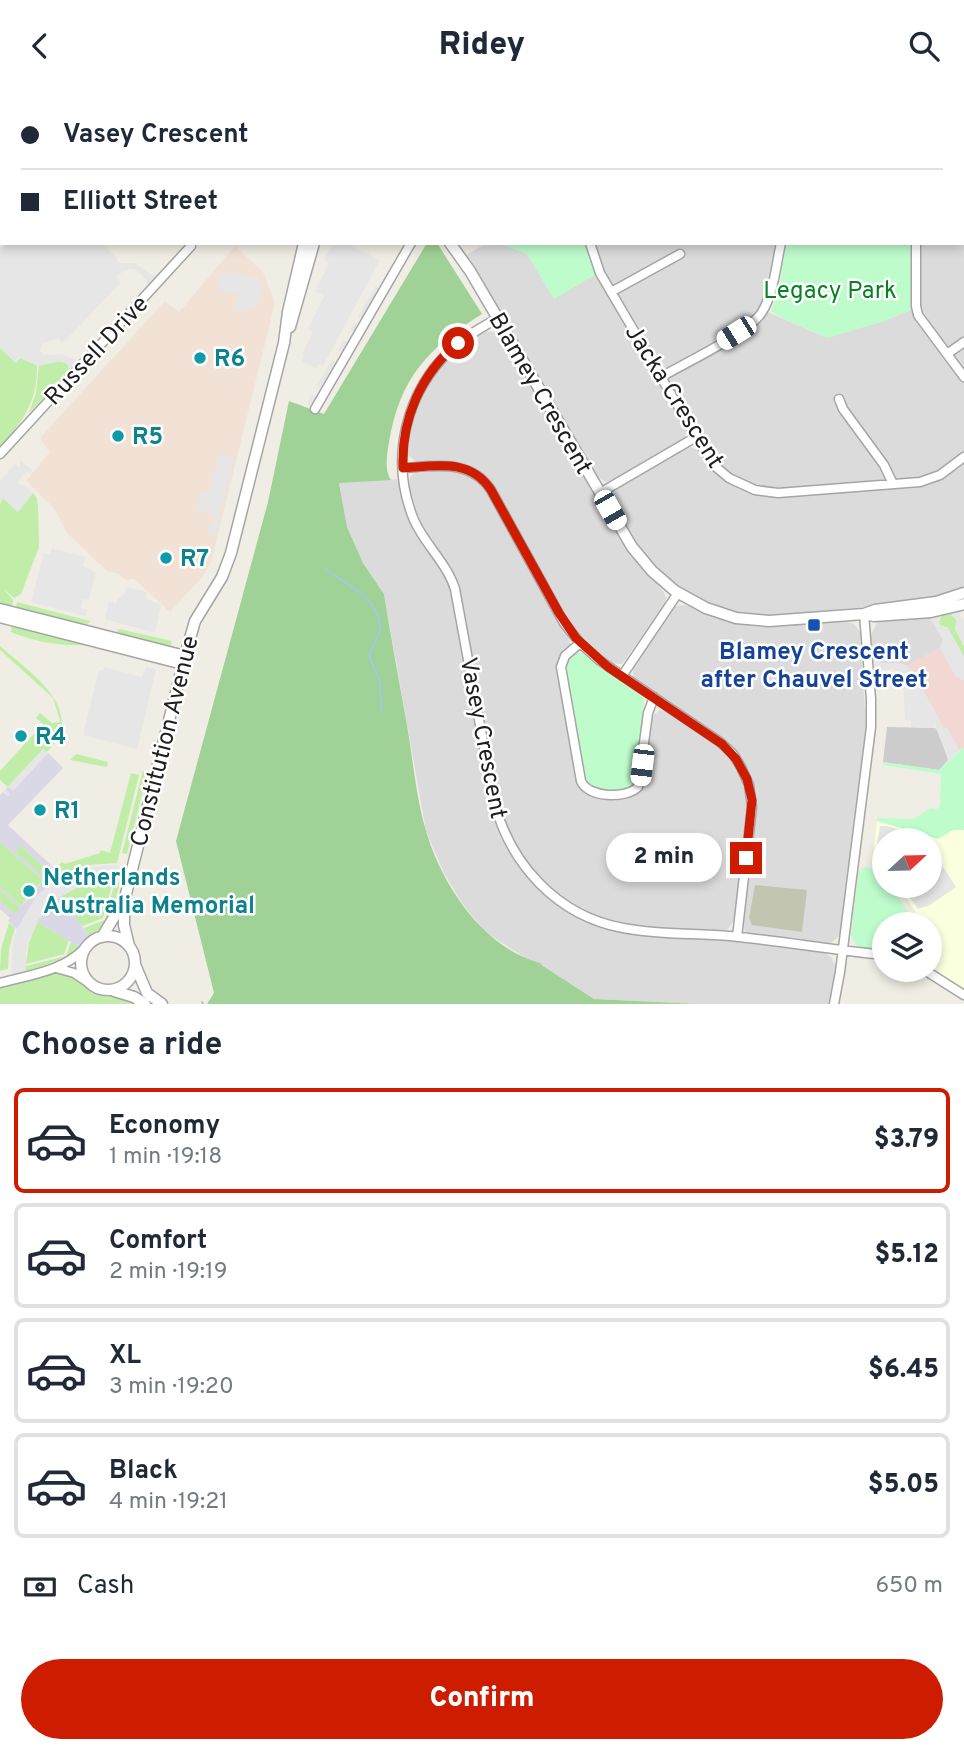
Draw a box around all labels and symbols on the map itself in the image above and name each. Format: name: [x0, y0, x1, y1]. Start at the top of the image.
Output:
park label: Legacy Park: [763, 277, 897, 307]
street label: Russell Drive: [39, 290, 156, 413]
street label: Blamey Crescent: [481, 308, 598, 480]
car: [713, 313, 760, 353]
street label: Jacka Crescent: [617, 320, 729, 475]
route start: [442, 327, 474, 359]
place label: R6: [214, 345, 245, 375]
marker: R6: [192, 350, 208, 366]
place label: R5: [132, 423, 163, 453]
marker: R5: [110, 428, 126, 444]
car: [591, 487, 630, 533]
place label: R7: [180, 545, 209, 575]
marker: R7: [158, 550, 174, 566]
marker: Blamey Crescent after Chauvel Street: [806, 617, 822, 633]
street label: Constitution Avenue: [125, 633, 207, 850]
place label: Blamey Crescent after Chauvel Street: [701, 638, 927, 696]
street label: Vasey Crescent: [452, 655, 512, 822]
place label: R4: [35, 723, 67, 753]
marker: R4: [13, 728, 29, 744]
car: [630, 743, 655, 787]
place label: R1: [54, 797, 80, 827]
marker: R1: [32, 802, 48, 818]
north arrow: [872, 828, 942, 898]
callout: 2 min: [606, 833, 722, 883]
route end: [730, 842, 762, 874]
place label: Netherlands Australia Memorial: [43, 864, 255, 922]
marker: Netherlands Australia Memorial: [21, 883, 37, 899]

